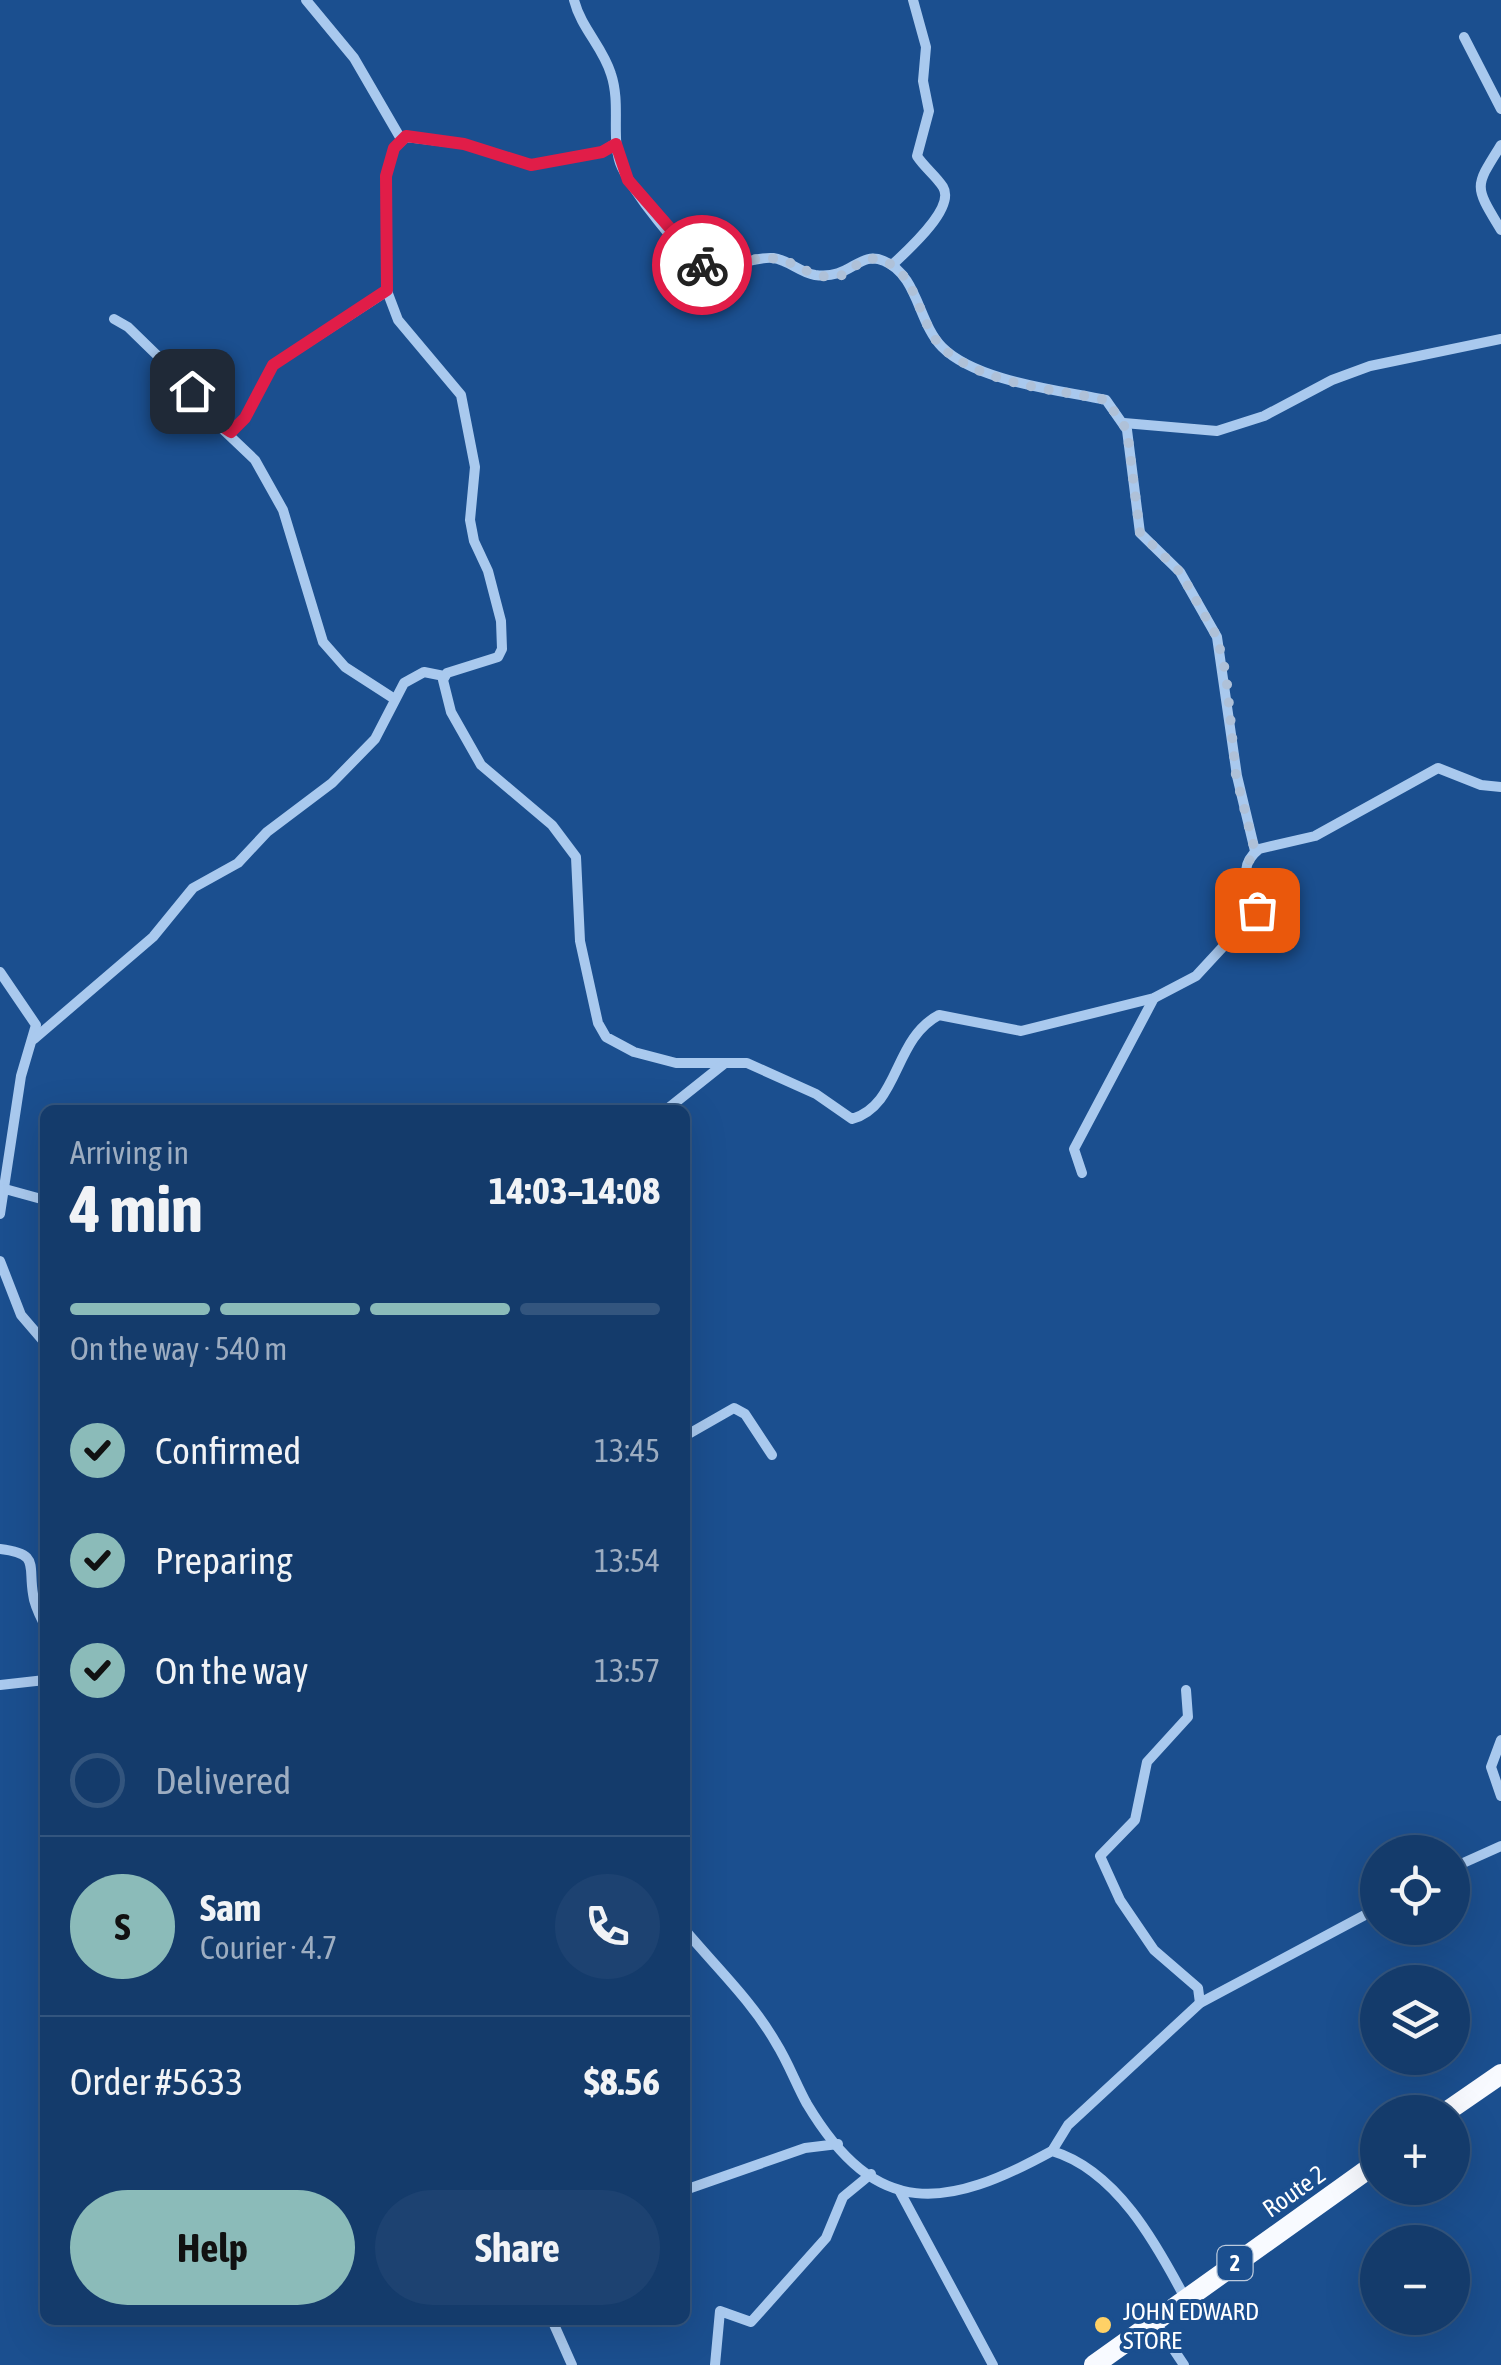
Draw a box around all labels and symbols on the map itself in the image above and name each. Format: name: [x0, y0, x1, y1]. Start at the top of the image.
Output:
courier: [652, 215, 752, 315]
pin: [150, 349, 235, 434]
pin: [1215, 868, 1300, 953]
street label: Route 2: [1257, 2160, 1331, 2222]
road number: 2: [1218, 2246, 1252, 2280]
place label: JOHN EDWARD STORE: [1123, 2297, 1259, 2354]
marker: JOHN EDWARD STORE: [1092, 2314, 1114, 2336]

